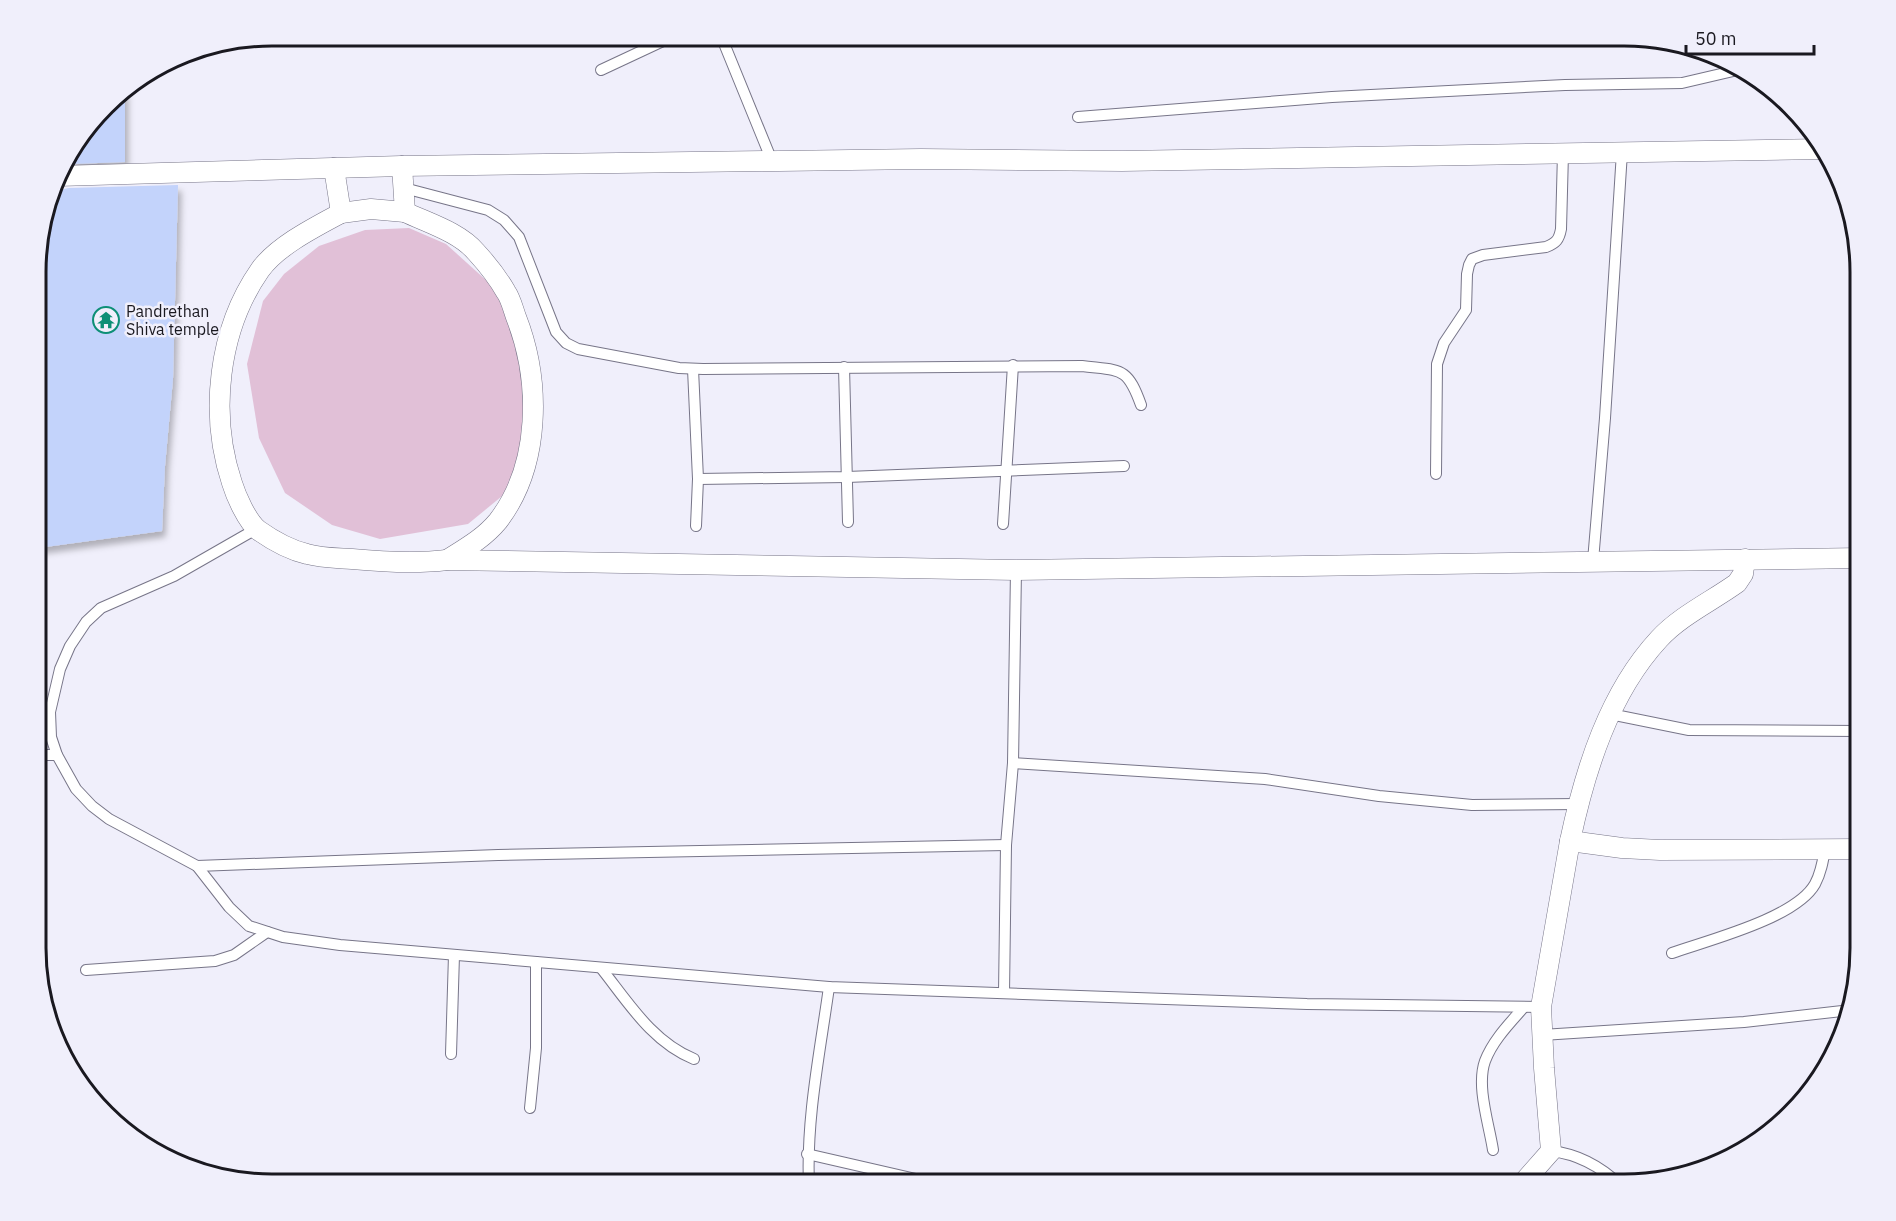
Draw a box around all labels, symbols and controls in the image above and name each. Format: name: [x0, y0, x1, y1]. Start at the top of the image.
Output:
scale bar: [1686, 18, 1814, 56]
text: 50 m: [1695, 27, 1737, 50]
place label: Pandrethan Shiva temple: [126, 301, 219, 339]
temple icon: Pandrethan Shiva temple: [91, 305, 121, 335]

